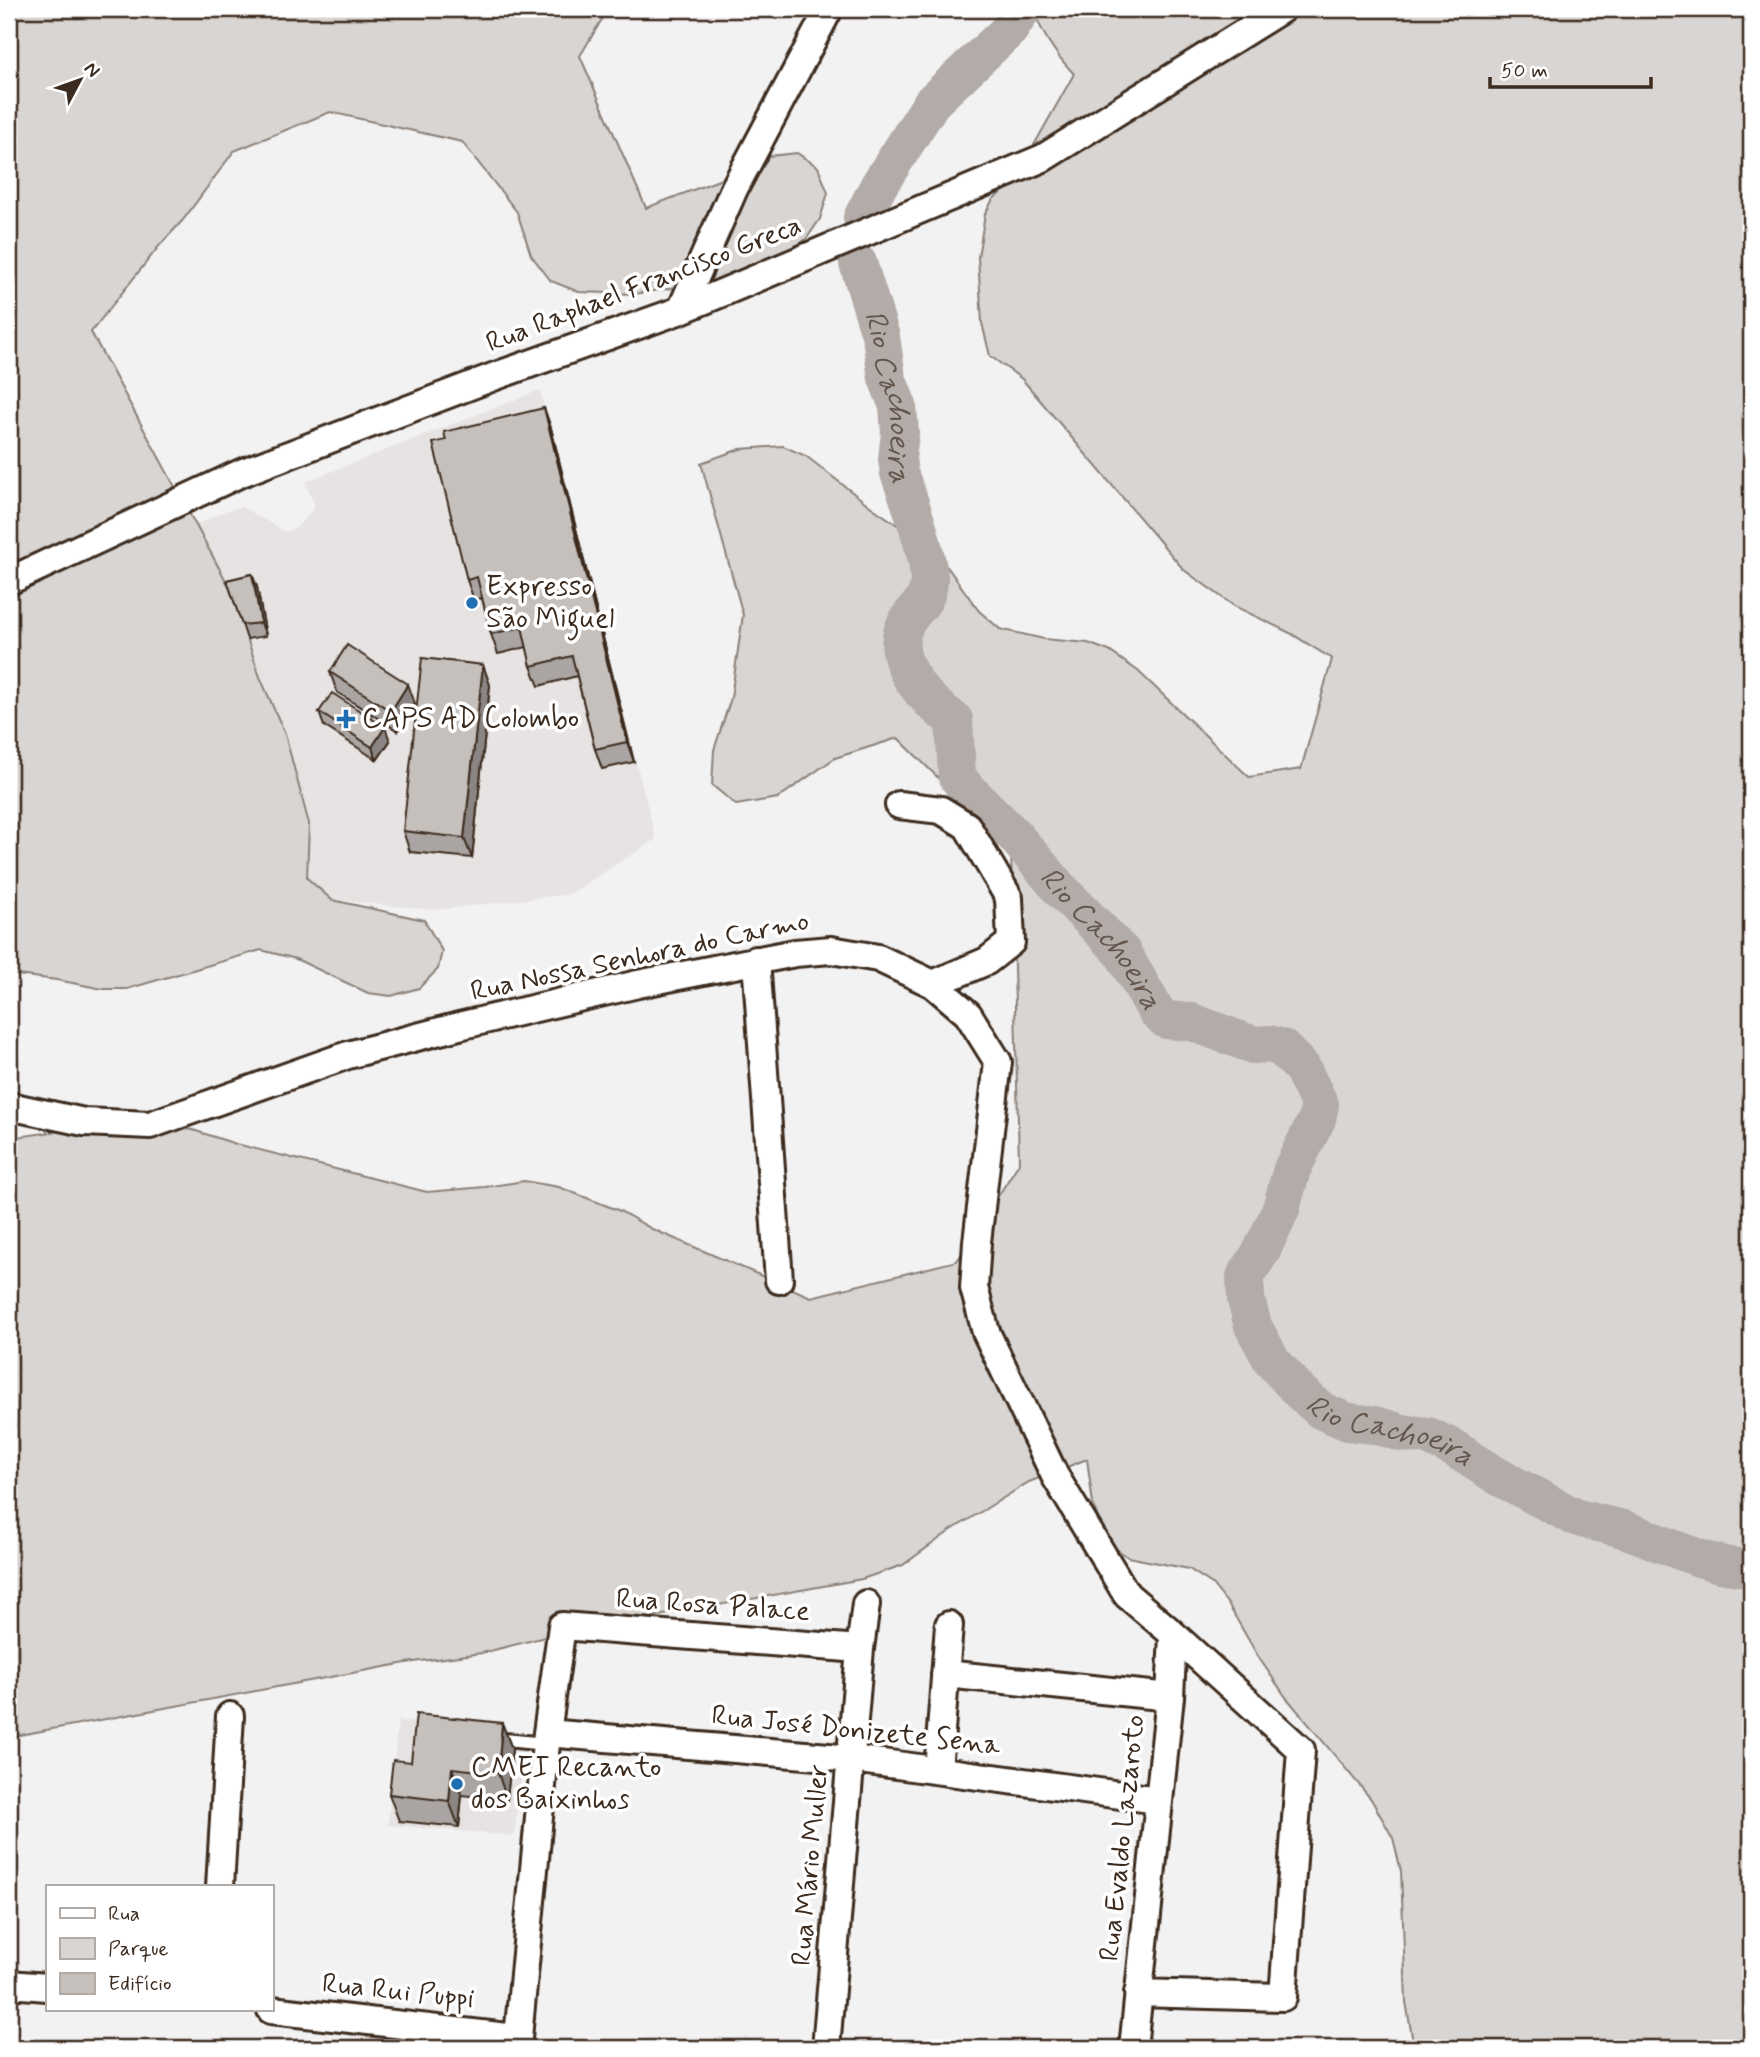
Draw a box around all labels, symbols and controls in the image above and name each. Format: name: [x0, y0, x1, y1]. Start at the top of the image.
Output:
north arrow: [46, 46, 116, 116]
scale bar: [1490, 46, 1652, 90]
text: N: [78, 57, 105, 83]
text: 50 m: [1501, 57, 1548, 85]
street label: Rua Raphael Francisco Greca: [481, 208, 807, 362]
water label: Rio Cachoeira: [854, 305, 920, 488]
place label: Expresso São Miguel: [486, 569, 614, 641]
marker: Expresso São Miguel: [464, 595, 480, 611]
place label: CAPS AD Colombo: [362, 701, 579, 738]
marker: CAPS AD Colombo: [336, 709, 356, 729]
water label: Rio Cachoeira: [1031, 859, 1171, 1017]
street label: Rua Nossa Senhora do Carmo: [467, 903, 813, 1011]
water label: Rio Cachoeira: [1297, 1386, 1481, 1476]
street label: Rua Rosa Palace: [615, 1581, 811, 1631]
street label: Rua José Donizete Sena: [710, 1697, 1002, 1765]
street label: Rua Evaldo Lazaroto: [1092, 1713, 1154, 1963]
place label: CMEI Recanto dos Baixinhos: [471, 1750, 661, 1819]
street label: Rua Mário Muller: [784, 1763, 838, 1967]
marker: CMEI Recanto dos Baixinhos: [449, 1776, 465, 1792]
legend: [46, 1885, 273, 2011]
text: Rua: [108, 1900, 140, 1928]
text: Parque: [108, 1935, 169, 1963]
street label: Rua Rui Puppi: [320, 1966, 476, 2018]
text: Edifício: [108, 1970, 172, 1998]

